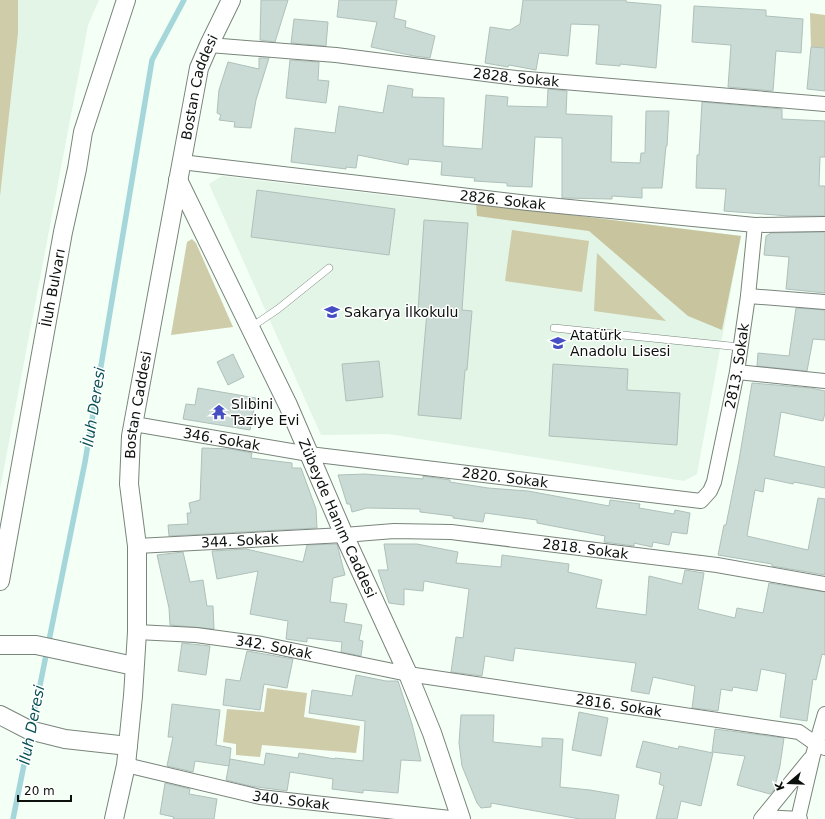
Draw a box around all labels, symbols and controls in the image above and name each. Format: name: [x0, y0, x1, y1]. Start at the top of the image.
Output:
street label: Bostan Caddesi: [178, 32, 221, 141]
street label: 2828. Sokak: [472, 65, 561, 90]
street label: 2826. Sokak: [459, 187, 547, 213]
street label: İluh Bulvarı: [37, 247, 68, 328]
school or university icon: Sakarya İlkokulu: [323, 303, 341, 321]
place label: Sakarya İlkokulu: [344, 303, 458, 320]
street label: 2813. Sokak: [722, 321, 752, 410]
place label: Atatürk Anadolu Lisesi: [570, 327, 670, 359]
school or university icon: Atatürk Anadolu Lisesi: [549, 334, 567, 352]
street label: Bostan Caddesi: [122, 350, 155, 459]
water label: İluh Deresi: [78, 365, 109, 448]
place label: Slıbini Taziye Evi: [230, 396, 299, 428]
temple icon: Slıbini Taziye Evi: [210, 403, 228, 421]
street label: 346. Sokak: [182, 425, 262, 454]
street label: Zübeyde Hanım Caddesi: [295, 436, 380, 600]
street label: 2820. Sokak: [461, 464, 550, 491]
street label: 344. Sokak: [201, 530, 280, 551]
street label: 2818. Sokak: [542, 535, 630, 562]
street label: 342. Sokak: [235, 632, 315, 662]
water label: İluh Deresi: [15, 683, 49, 766]
street label: 2816. Sokak: [575, 691, 664, 720]
north arrow: [769, 763, 809, 803]
scale bar: [18, 777, 71, 803]
text: K: [772, 780, 788, 792]
text: 20 m: [24, 784, 55, 798]
street label: 340. Sokak: [251, 787, 331, 813]

